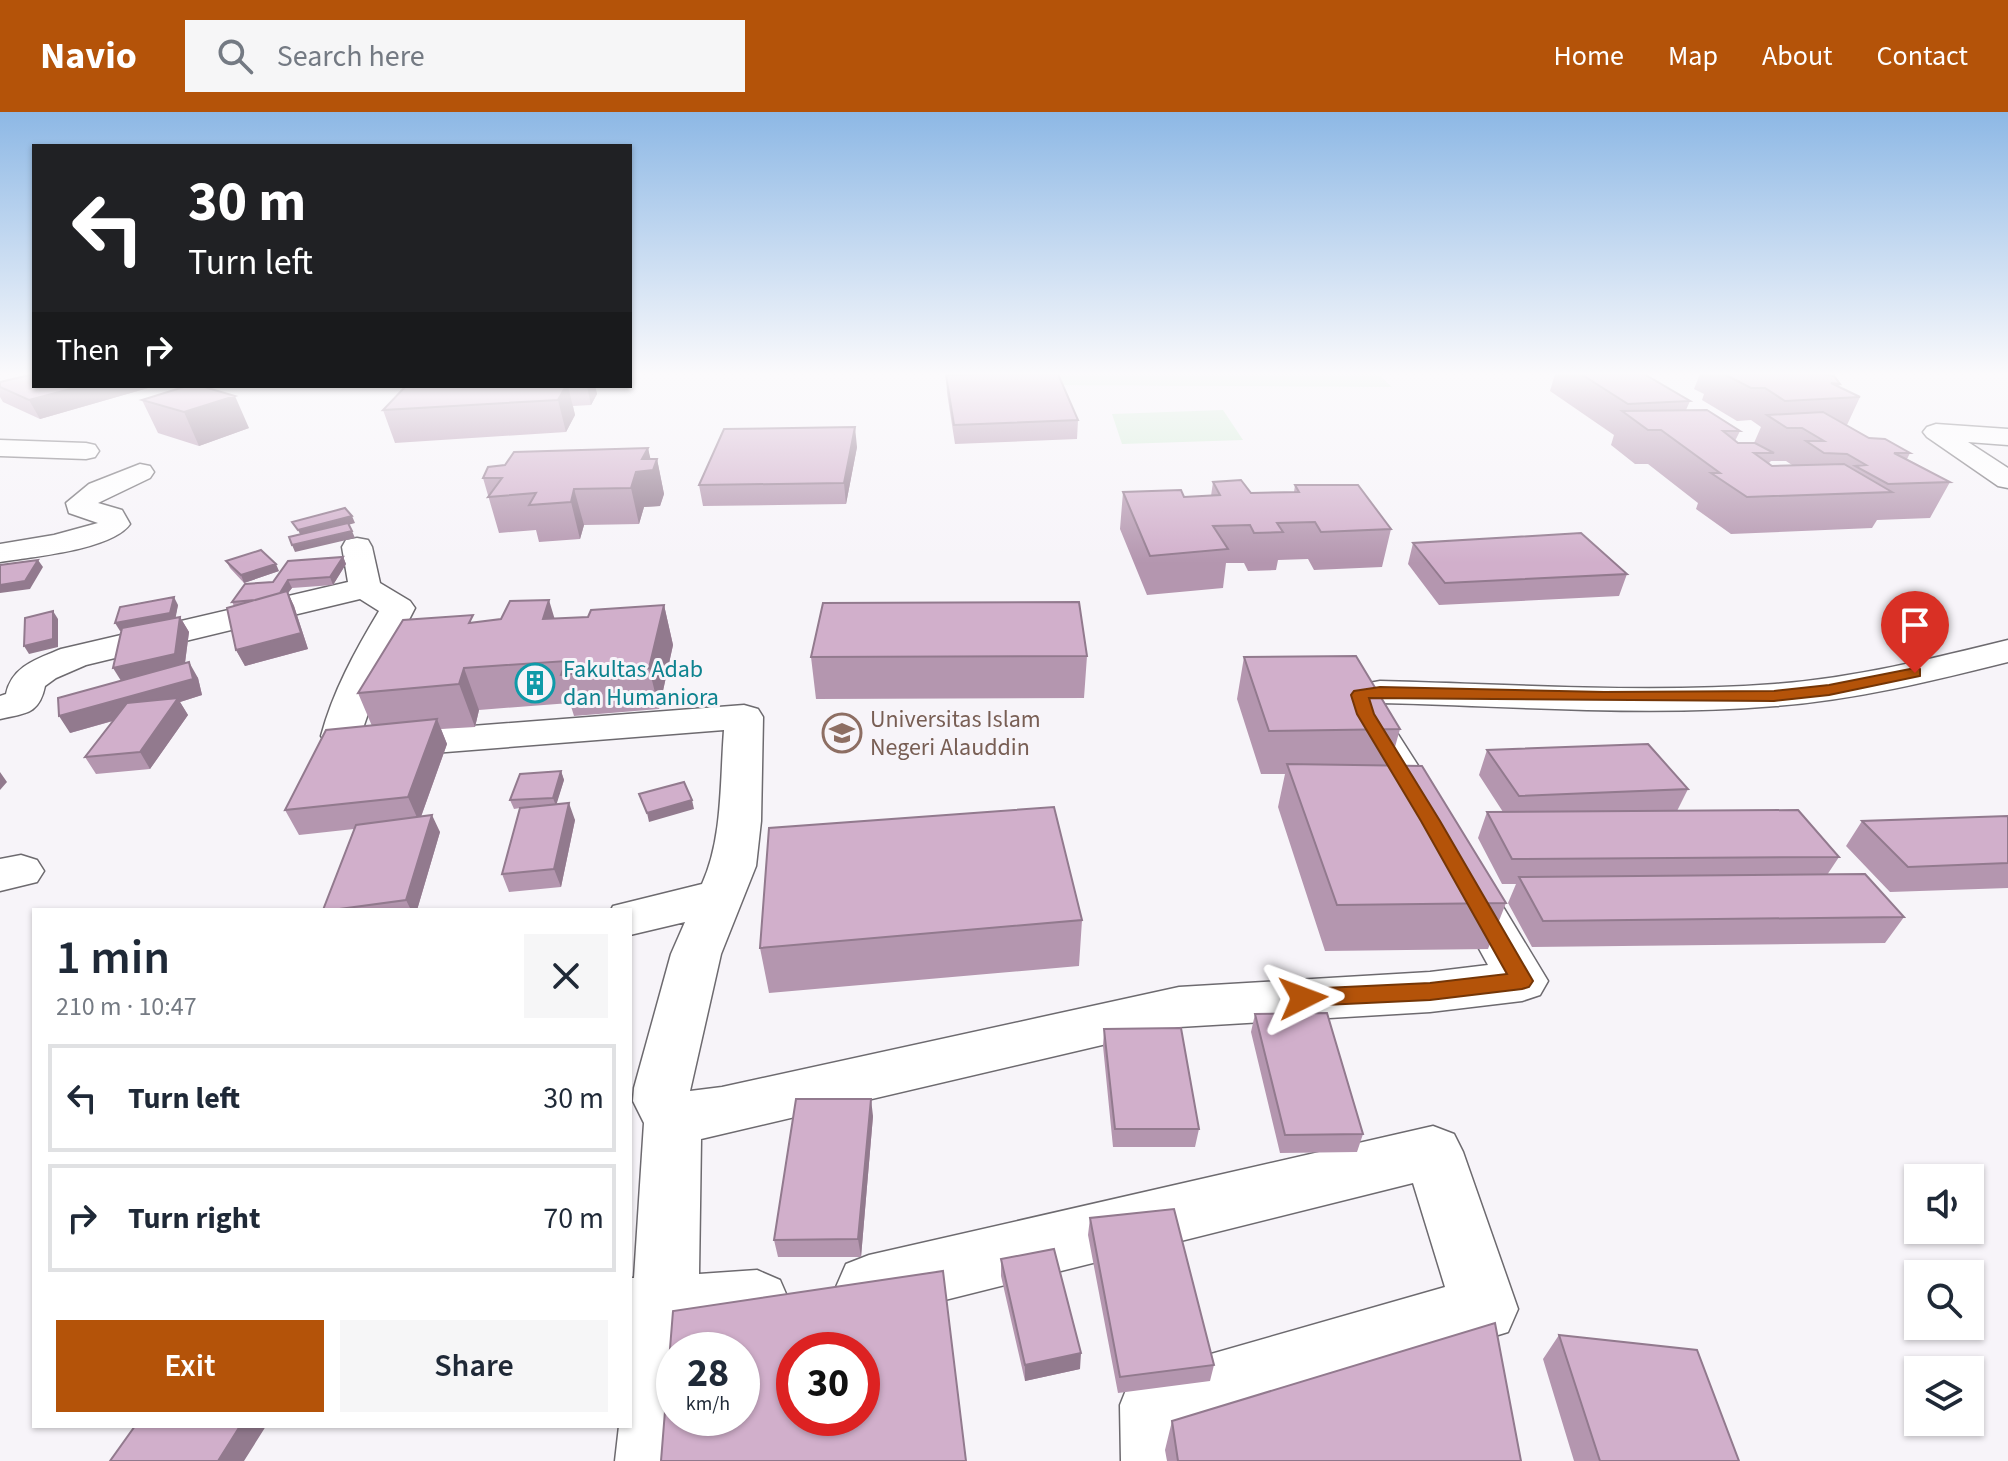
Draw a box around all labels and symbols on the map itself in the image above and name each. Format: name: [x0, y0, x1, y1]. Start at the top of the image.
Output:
pin: [1881, 591, 1949, 673]
place label: Fakultas Adab dan Humaniora: [563, 652, 719, 715]
building icon: Fakultas Adab dan Humaniora: [514, 662, 556, 704]
place label: Universitas Islam Negeri Alauddin: [870, 702, 1041, 765]
school or university icon: Universitas Islam Negeri Alauddin: [821, 712, 863, 754]
position arrow: [1261, 956, 1345, 1040]
speed limit sign: 30: [776, 1332, 880, 1436]

